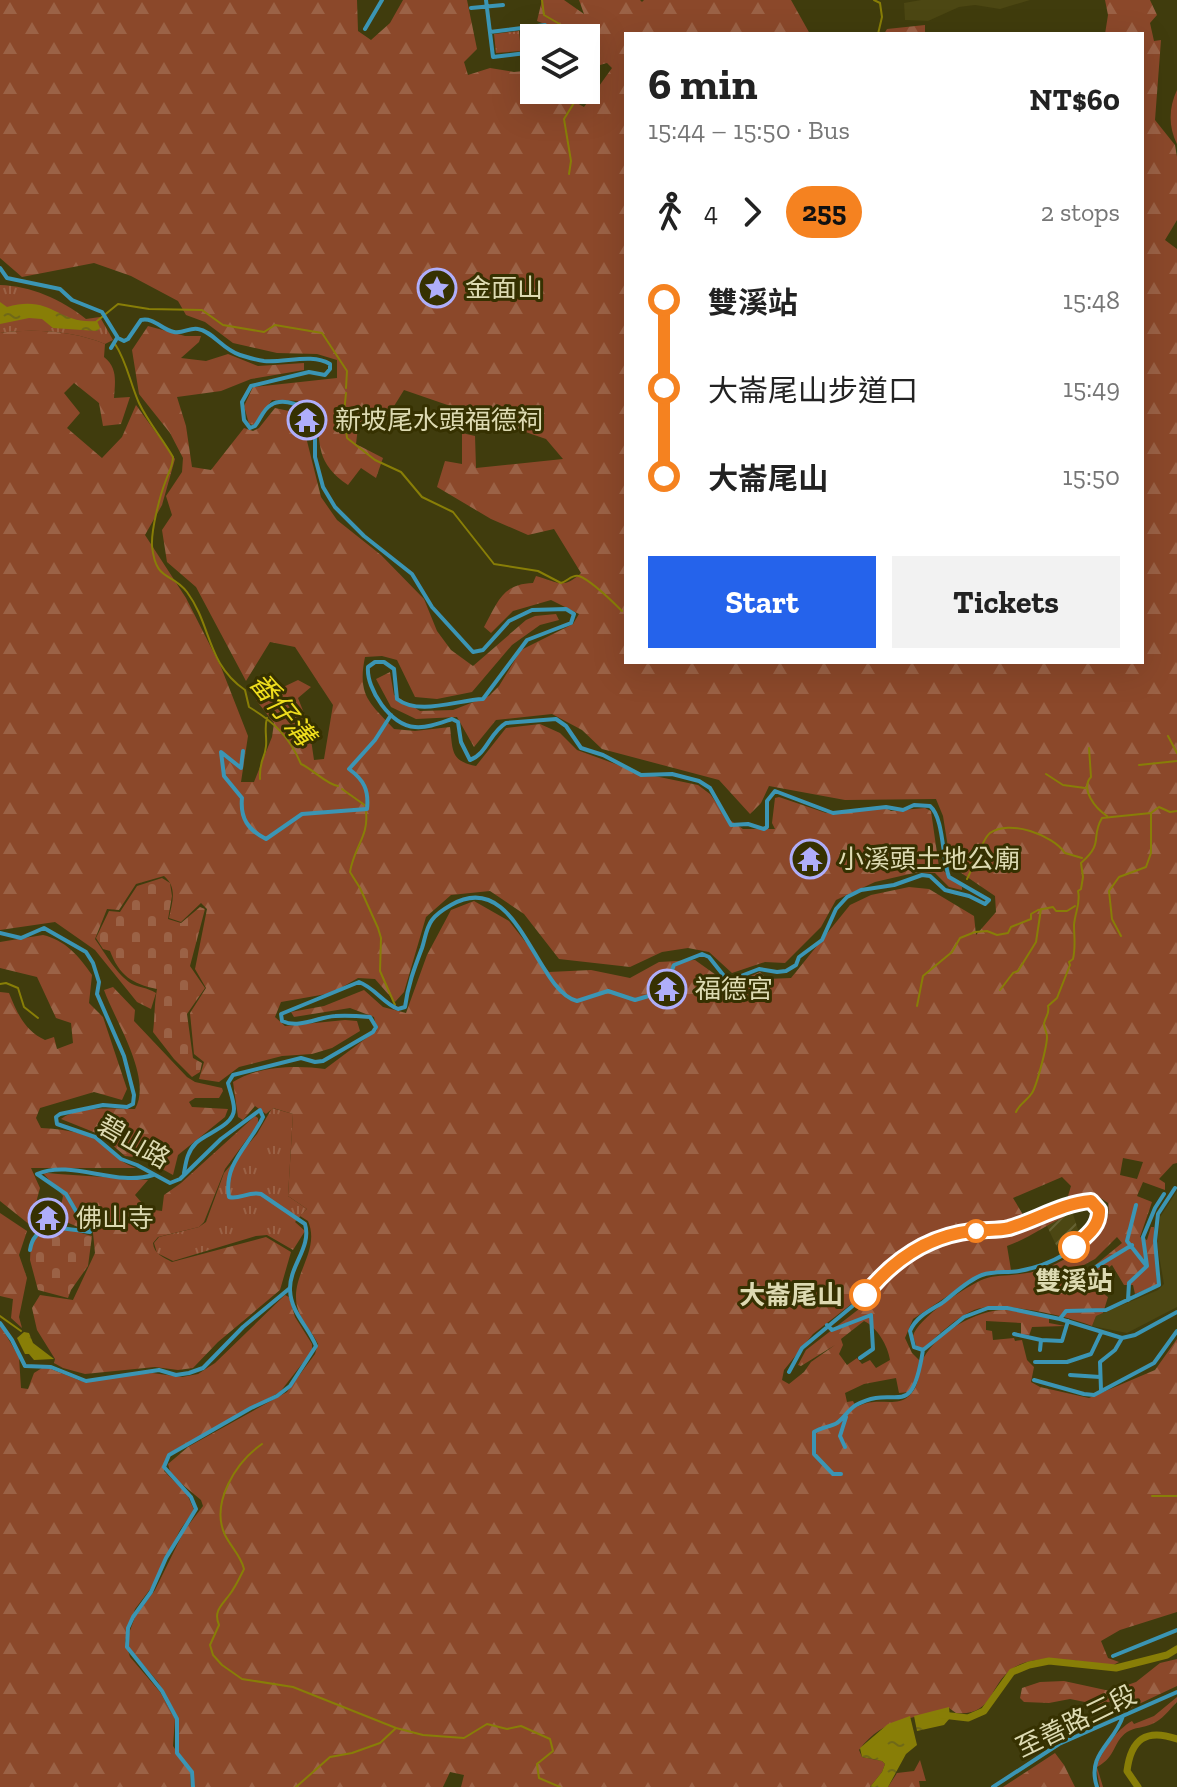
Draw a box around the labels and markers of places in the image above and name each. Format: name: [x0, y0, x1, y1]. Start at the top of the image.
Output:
place icon: 金面山: [416, 267, 458, 309]
place label: 金面山: [465, 272, 543, 304]
temple icon: 新坡尾水頭福德祠: [286, 399, 328, 441]
place label: 新坡尾水頭福德祠: [335, 404, 543, 436]
temple icon: 小溪頭土地公廟: [789, 838, 831, 880]
place label: 小溪頭土地公廟: [838, 843, 1020, 875]
temple icon: 福德宮: [646, 968, 688, 1010]
place label: 福德宮: [695, 973, 773, 1005]
temple icon: 佛山寺: [27, 1197, 69, 1239]
place label: 佛山寺: [76, 1202, 154, 1234]
unlabelled marker: [965, 1220, 987, 1242]
marker: 雙溪站: [1059, 1232, 1089, 1262]
place label: 雙溪站: [1035, 1265, 1113, 1297]
place label: 大崙尾山: [739, 1279, 843, 1311]
marker: 大崙尾山: [850, 1280, 880, 1310]

